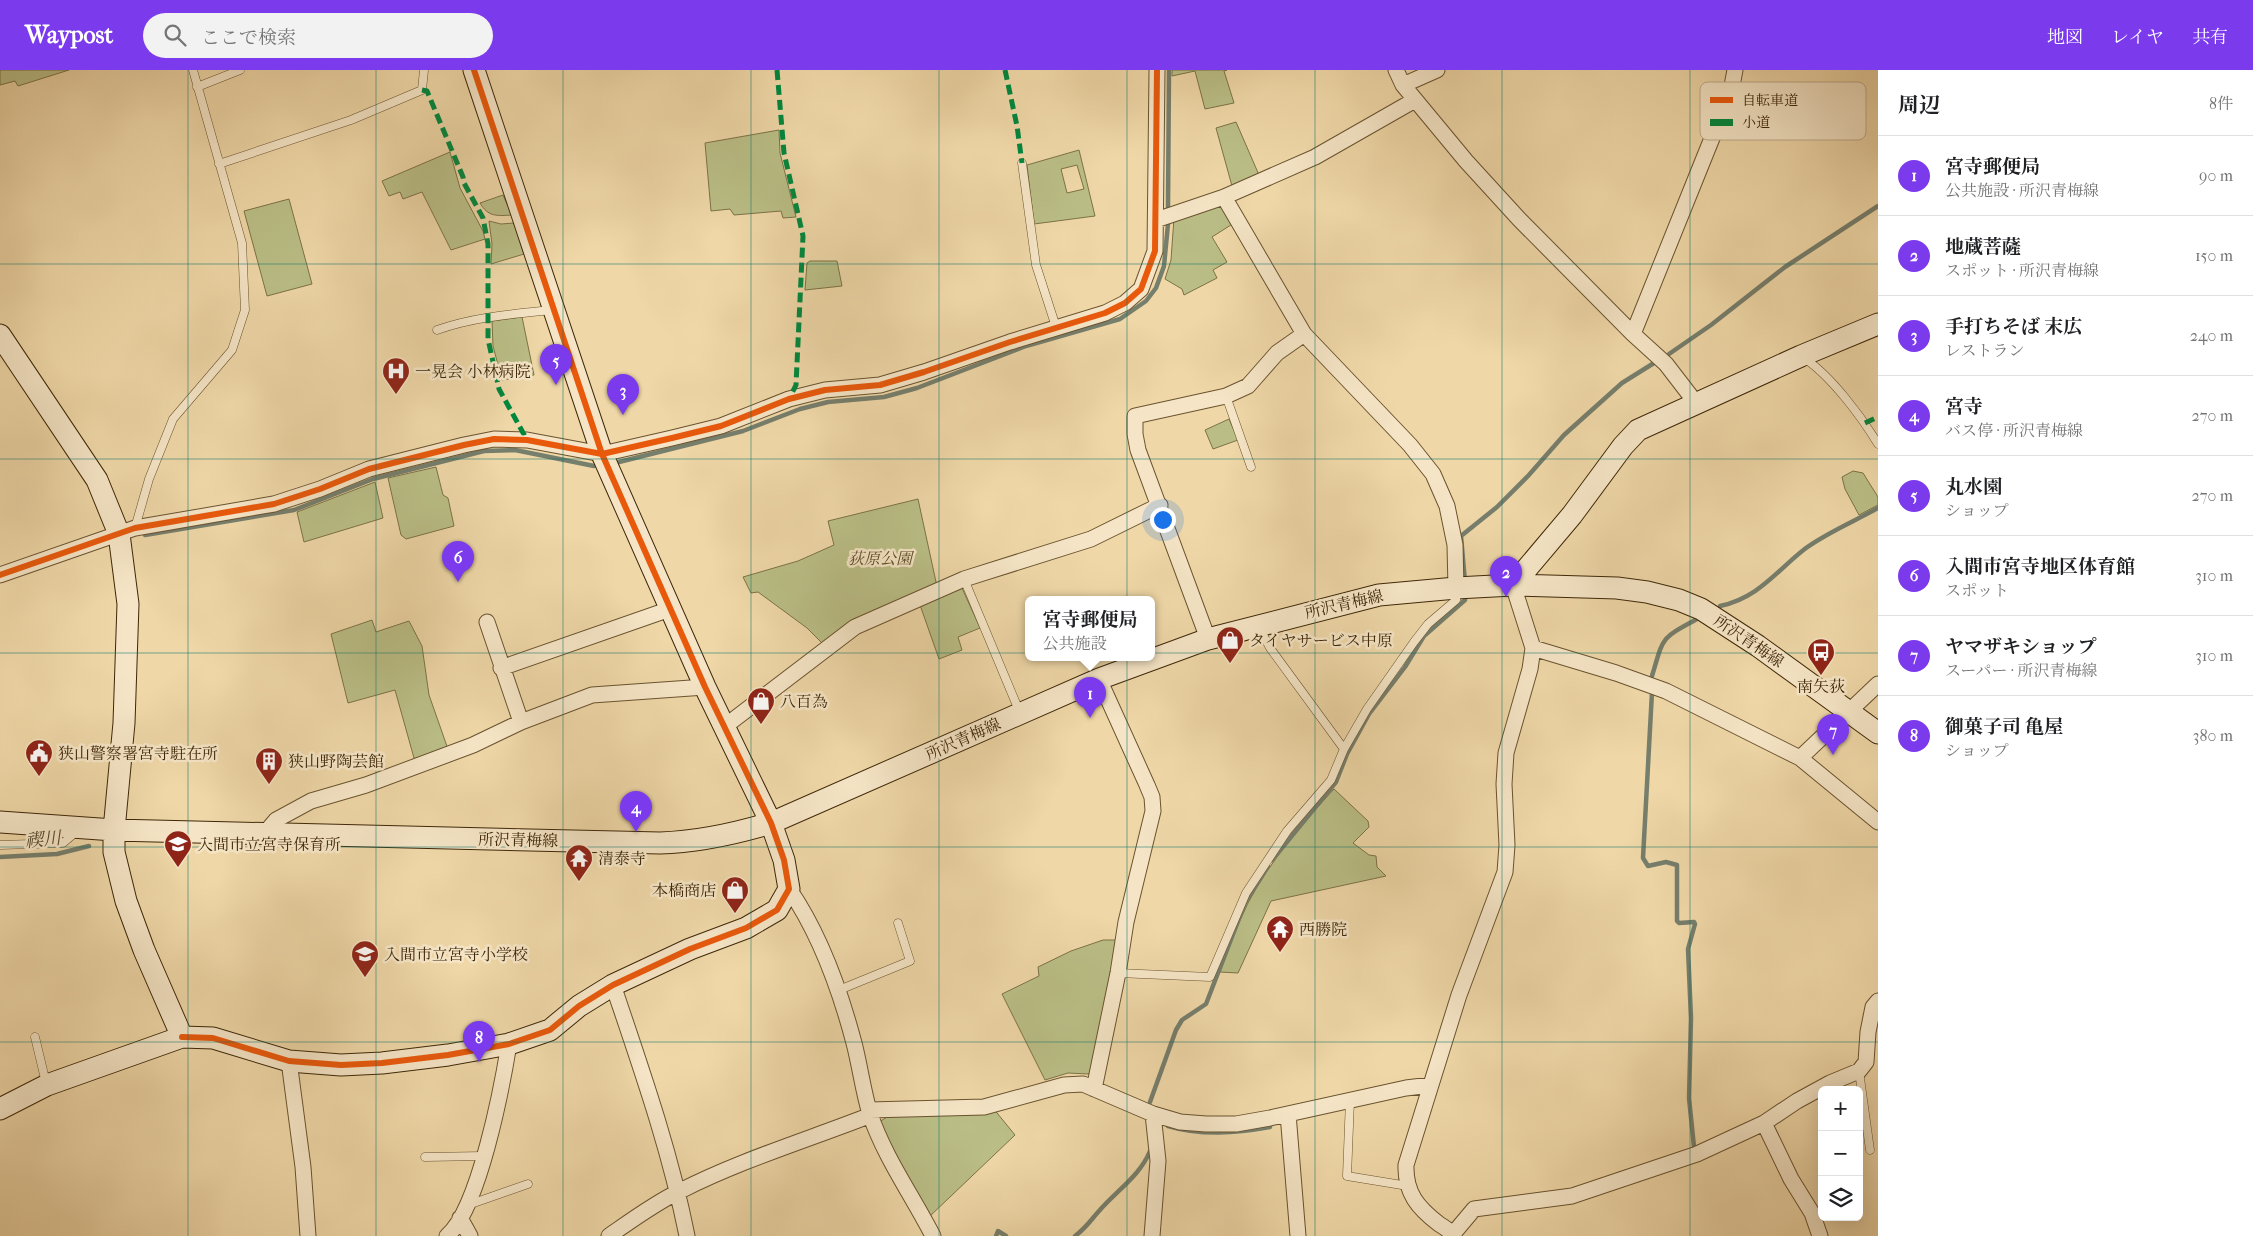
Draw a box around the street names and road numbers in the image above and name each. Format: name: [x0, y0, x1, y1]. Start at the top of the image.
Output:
street label: 所沢青梅線: [1303, 586, 1385, 622]
street label: 所沢青梅線: [1711, 611, 1787, 671]
street label: 所沢青梅線: [923, 714, 1003, 764]
street label: 所沢青梅線: [478, 830, 558, 850]

